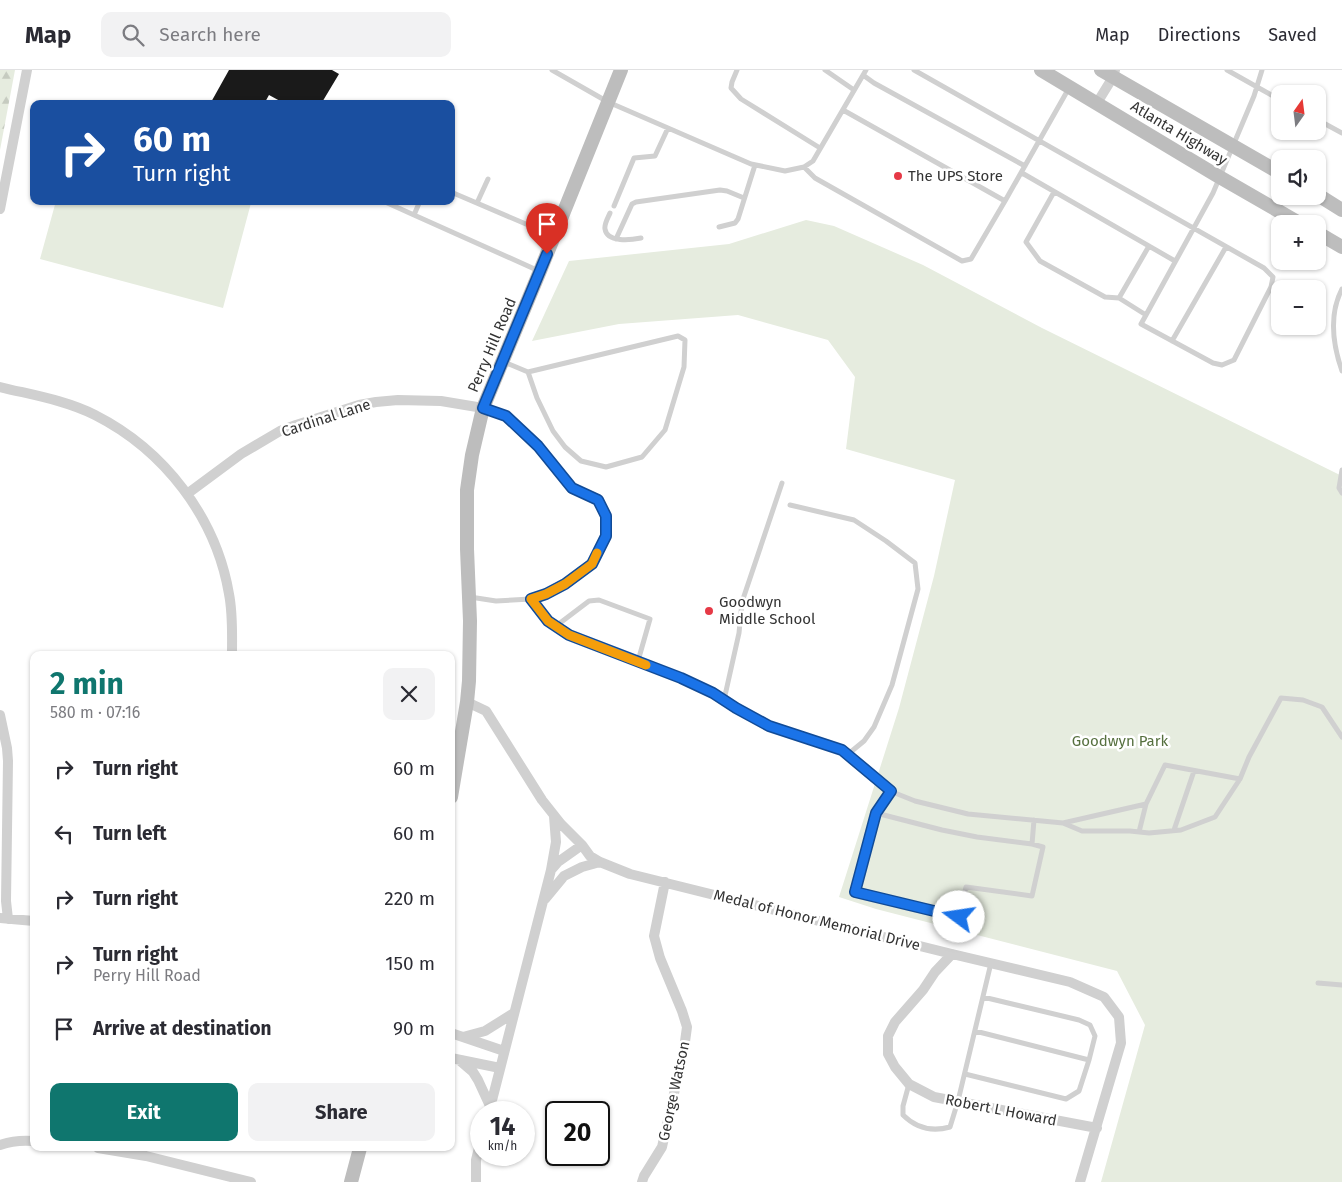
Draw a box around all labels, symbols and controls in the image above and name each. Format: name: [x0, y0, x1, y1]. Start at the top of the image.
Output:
search box: [101, 12, 451, 57]
text: Map: [25, 21, 71, 49]
icon: search: [119, 21, 147, 49]
text: Search here: [159, 23, 261, 46]
text: Map: [1095, 24, 1130, 46]
text: Directions: [1158, 24, 1240, 46]
text: Saved: [1268, 24, 1317, 46]
north arrow: [1271, 85, 1326, 140]
map controls: [1271, 85, 1326, 335]
street label: Atlanta Highway: [1127, 97, 1231, 169]
text: 60 m: [133, 118, 211, 160]
icon: right: [50, 120, 115, 185]
button: sound: [1271, 150, 1326, 205]
text: Turn right: [133, 160, 230, 187]
place label: The UPS Store: [908, 167, 1003, 185]
marker: The UPS Store: [892, 170, 904, 182]
pin: [526, 203, 568, 254]
icon: arrive: [533, 210, 561, 238]
button: +: [1271, 215, 1326, 270]
button: −: [1271, 280, 1326, 335]
street label: Perry Hill Road: [464, 295, 520, 395]
street label: Cardinal Lane: [279, 395, 373, 441]
place label: Goodwyn Middle School: [719, 593, 816, 628]
marker: Goodwyn Middle School: [703, 605, 715, 617]
text: 2 min: [50, 666, 124, 702]
button: close: [383, 668, 435, 720]
text: 580 m · 07:16: [50, 703, 140, 722]
park label: Goodwyn Park: [1072, 732, 1169, 750]
icon: right: [50, 755, 78, 783]
text: Turn right: [93, 757, 178, 780]
text: 60 m: [393, 757, 435, 780]
icon: left: [50, 820, 78, 848]
text: Turn left: [93, 822, 167, 845]
text: 60 m: [393, 822, 435, 845]
icon: right: [50, 885, 78, 913]
street label: Medal of Honor Memorial Drive: [712, 886, 922, 954]
text: Turn right: [93, 887, 178, 910]
text: 220 m: [384, 887, 435, 910]
position arrow: [932, 890, 984, 942]
text: Turn right: [93, 943, 178, 966]
icon: right: [50, 950, 78, 978]
text: 150 m: [385, 952, 435, 975]
text: Perry Hill Road: [93, 966, 201, 985]
icon: arrive: [50, 1015, 78, 1043]
text: Arrive at destination: [93, 1017, 272, 1040]
text: 90 m: [393, 1017, 435, 1040]
street label: George Watson: [655, 1039, 693, 1143]
button: Exit: [50, 1083, 238, 1141]
button: Share: [248, 1083, 435, 1141]
street label: Robert L Howard: [944, 1090, 1058, 1130]
speed limit sign: 20: [545, 1101, 610, 1166]
text: 14: [490, 1112, 515, 1142]
text: km/h: [488, 1139, 517, 1153]

